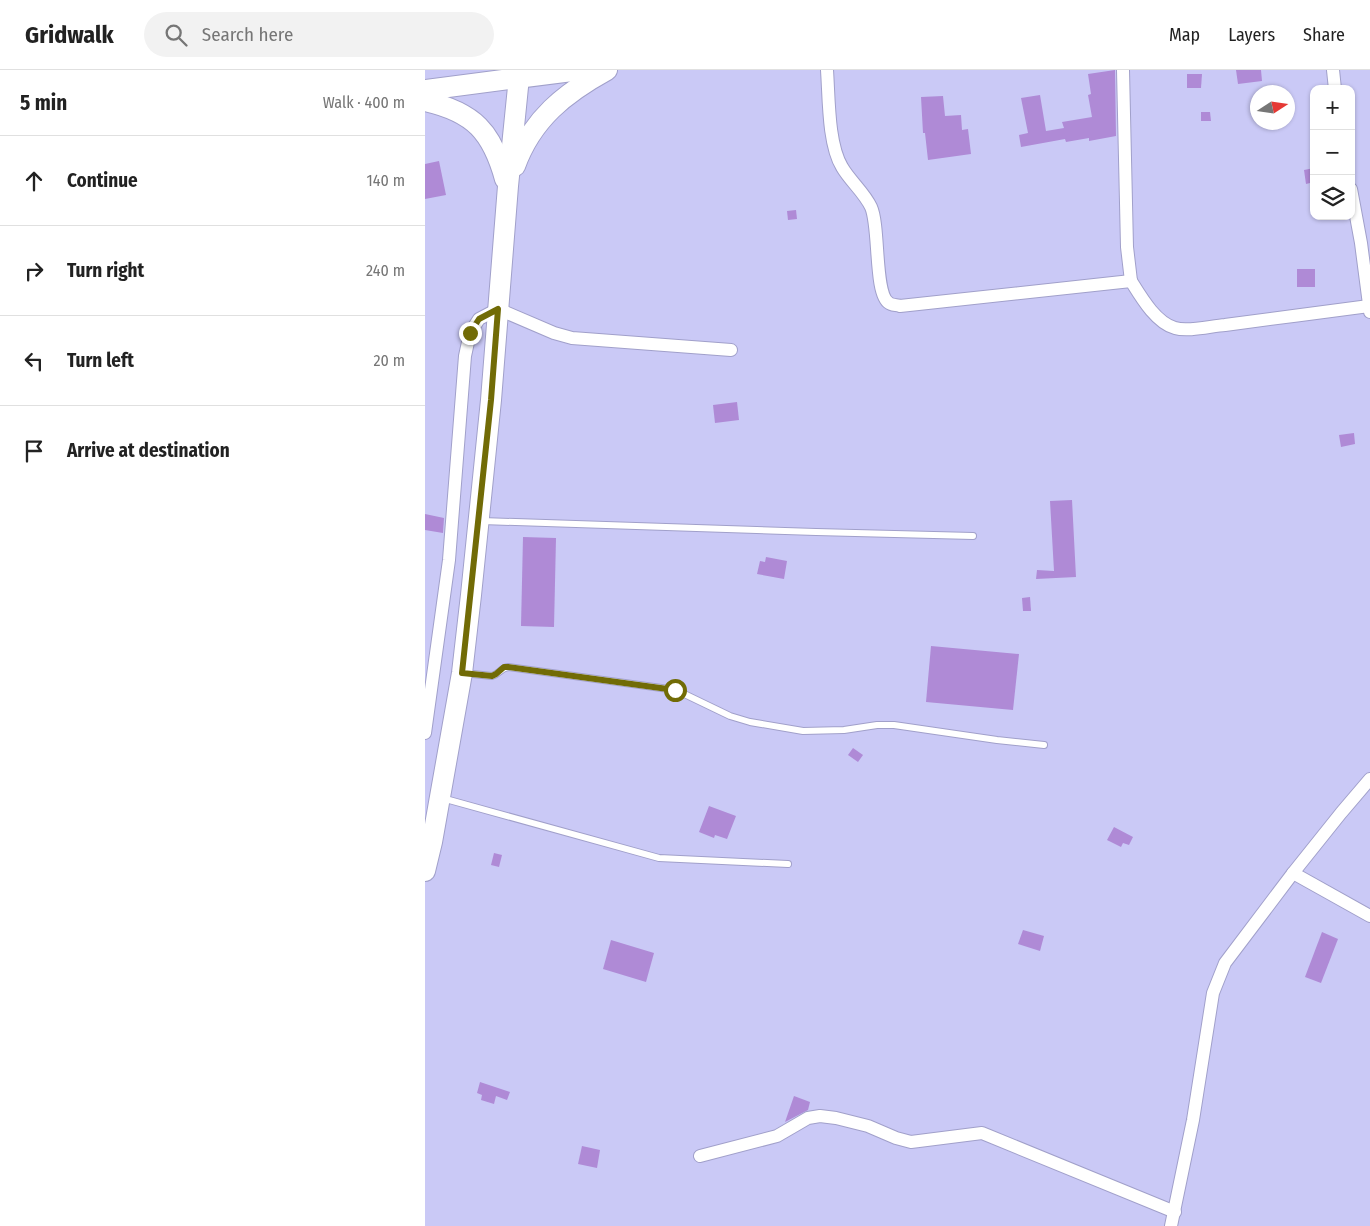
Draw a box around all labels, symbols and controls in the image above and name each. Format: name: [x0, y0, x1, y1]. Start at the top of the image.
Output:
search box: [144, 12, 494, 57]
text: Gridwalk: [25, 21, 114, 49]
icon: search: [162, 21, 190, 49]
text: Search here: [202, 23, 293, 46]
text: Map: [1169, 24, 1200, 46]
text: Layers: [1228, 24, 1275, 46]
text: Share: [1303, 24, 1345, 46]
north arrow: [1250, 85, 1295, 130]
map controls: [1310, 85, 1355, 220]
button: +: [1310, 85, 1355, 130]
text: 5 min: [20, 90, 67, 116]
text: Walk · 400 m: [323, 93, 405, 112]
button: −: [1310, 130, 1355, 175]
icon: ahead: [20, 167, 48, 195]
text: Continue: [67, 169, 138, 192]
text: 140 m: [367, 171, 405, 190]
button: layers: [1310, 175, 1355, 220]
icon: right: [20, 257, 48, 285]
text: Turn right: [67, 259, 144, 282]
text: 240 m: [366, 261, 405, 280]
route end: [459, 322, 482, 345]
icon: left: [20, 347, 48, 375]
text: Turn left: [67, 349, 134, 372]
text: 20 m: [374, 351, 405, 370]
icon: arrive: [20, 437, 48, 465]
text: Arrive at destination: [67, 439, 230, 462]
route start: [664, 679, 687, 702]

